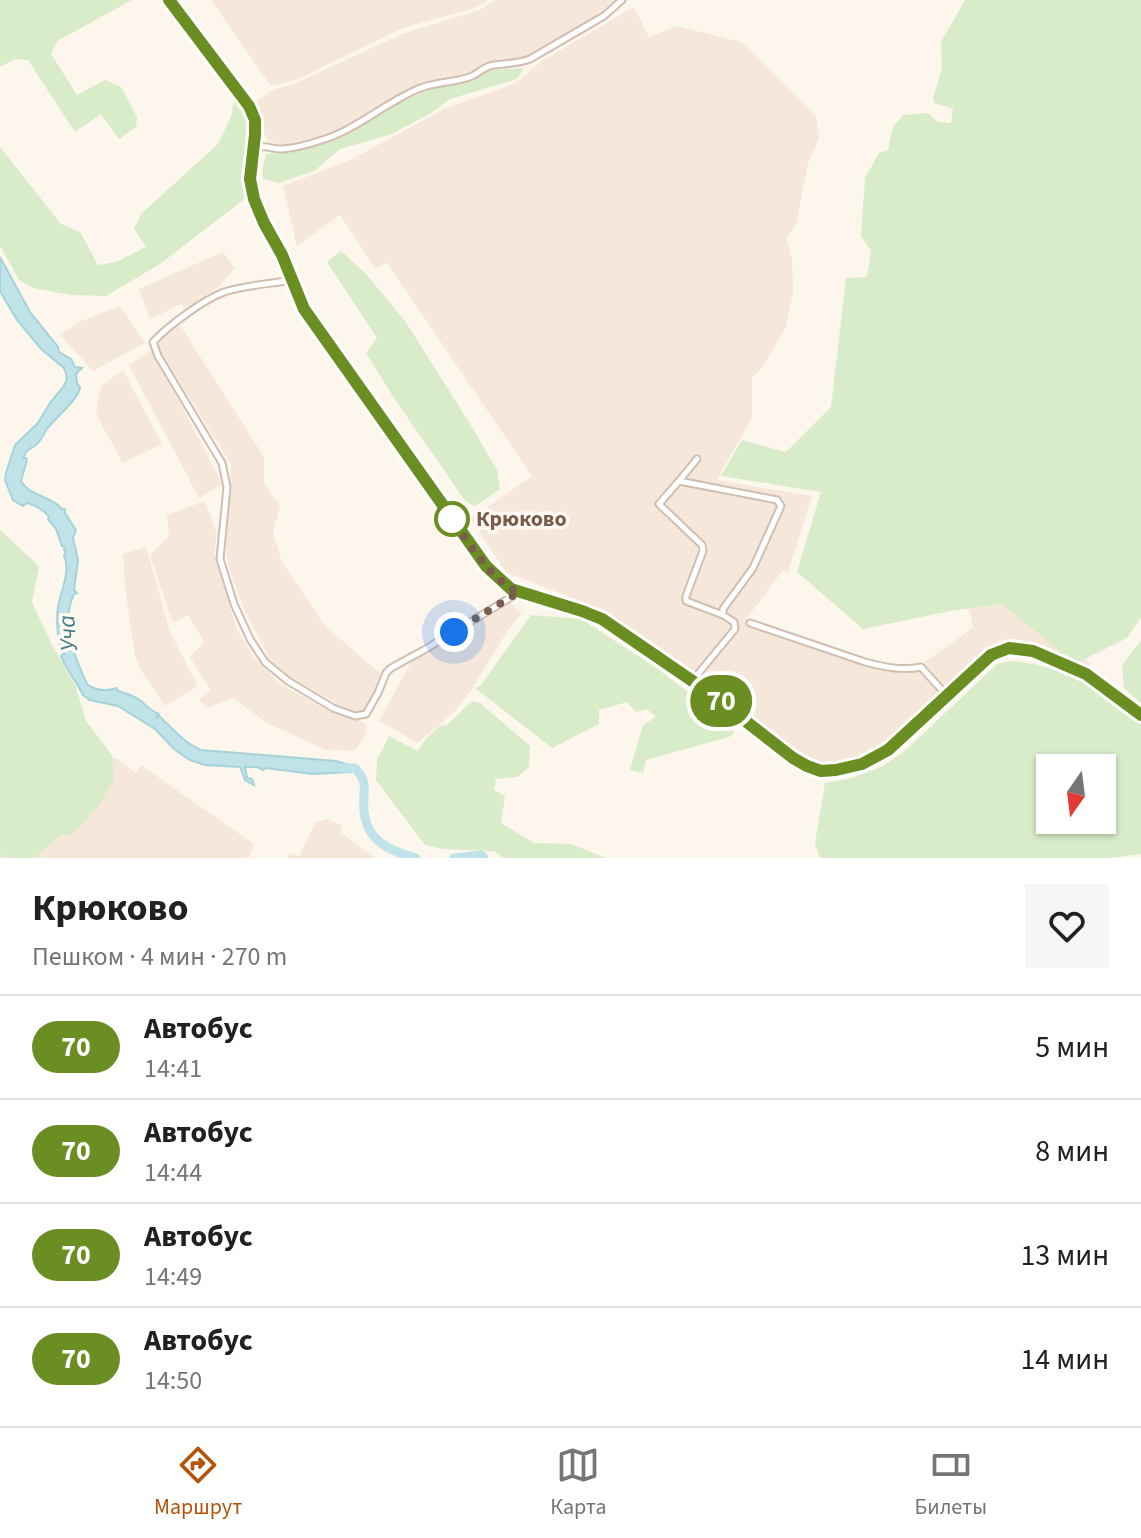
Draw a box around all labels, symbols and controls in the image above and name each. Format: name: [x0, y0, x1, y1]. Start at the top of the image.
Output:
marker: Крюково: [435, 502, 469, 536]
place label: Крюково: [476, 503, 567, 535]
your location: [434, 612, 474, 652]
water label: Уча: [49, 613, 87, 652]
line badge: 70: [685, 675, 757, 727]
text: 70: [706, 681, 736, 721]
north arrow: [1036, 754, 1116, 834]
map controls: [1036, 754, 1116, 834]
text: Крюково: [32, 881, 189, 935]
button: heart: [1025, 884, 1109, 968]
text: Пешком · 4 мин · 270 m: [32, 938, 287, 975]
text: Автобус: [144, 1007, 253, 1050]
text: 5 мин: [1035, 1026, 1109, 1069]
text: 70: [61, 1027, 91, 1067]
text: 14:41: [144, 1050, 202, 1087]
text: Автобус: [144, 1111, 253, 1154]
text: 8 мин: [1035, 1130, 1109, 1173]
text: 70: [61, 1131, 91, 1171]
text: 14:44: [144, 1154, 202, 1191]
text: Автобус: [144, 1215, 253, 1258]
text: 13 мин: [1020, 1234, 1109, 1277]
text: 70: [61, 1235, 91, 1275]
text: 14:49: [144, 1258, 202, 1295]
text: Автобус: [144, 1319, 253, 1362]
text: 14 мин: [1020, 1338, 1109, 1381]
text: 70: [61, 1339, 91, 1379]
text: 14:50: [144, 1362, 202, 1399]
tab: Маршрут: [154, 1443, 242, 1523]
tab: Карта: [550, 1443, 607, 1523]
tab: Билеты: [915, 1443, 987, 1523]

